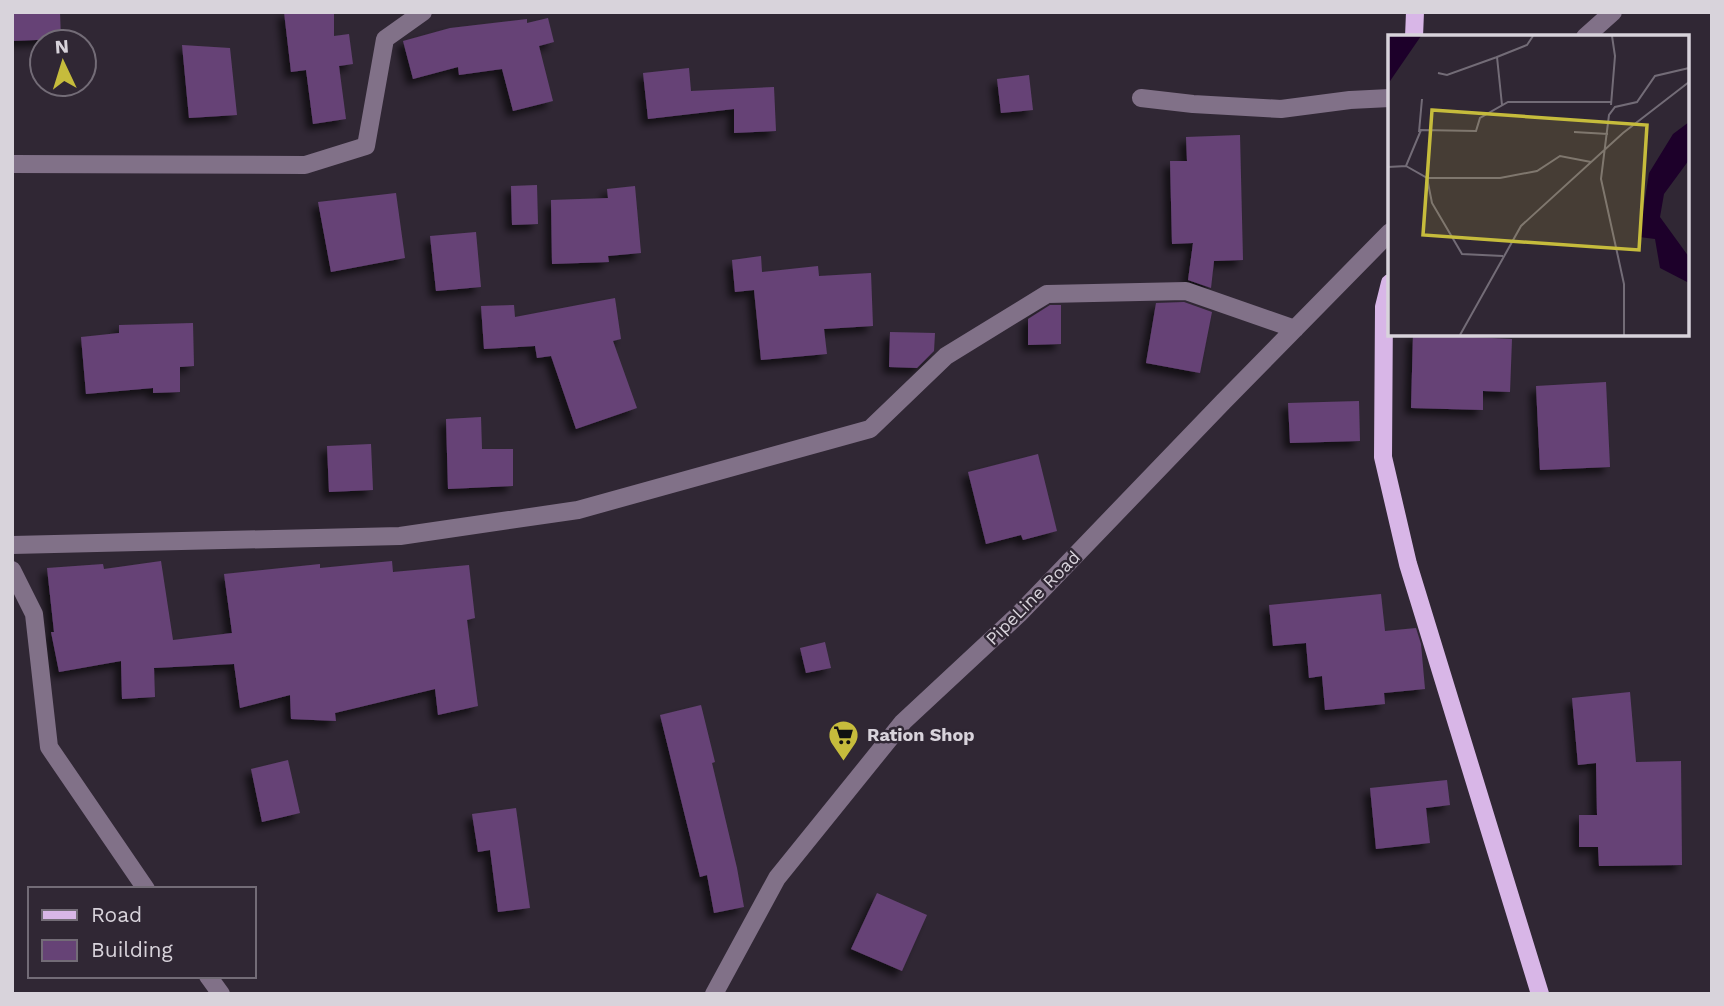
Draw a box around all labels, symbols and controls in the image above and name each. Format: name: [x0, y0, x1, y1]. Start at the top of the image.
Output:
north arrow: [28, 28, 98, 98]
text: N: [54, 35, 70, 59]
inset map: [1388, 35, 1689, 336]
street label: PipeLine Road: [981, 546, 1084, 649]
supermarket icon: Ration Shop: [827, 718, 861, 762]
place label: Ration Shop: [867, 724, 975, 745]
legend: [28, 887, 256, 978]
text: Road: [91, 902, 142, 927]
text: Building: [91, 937, 173, 962]

